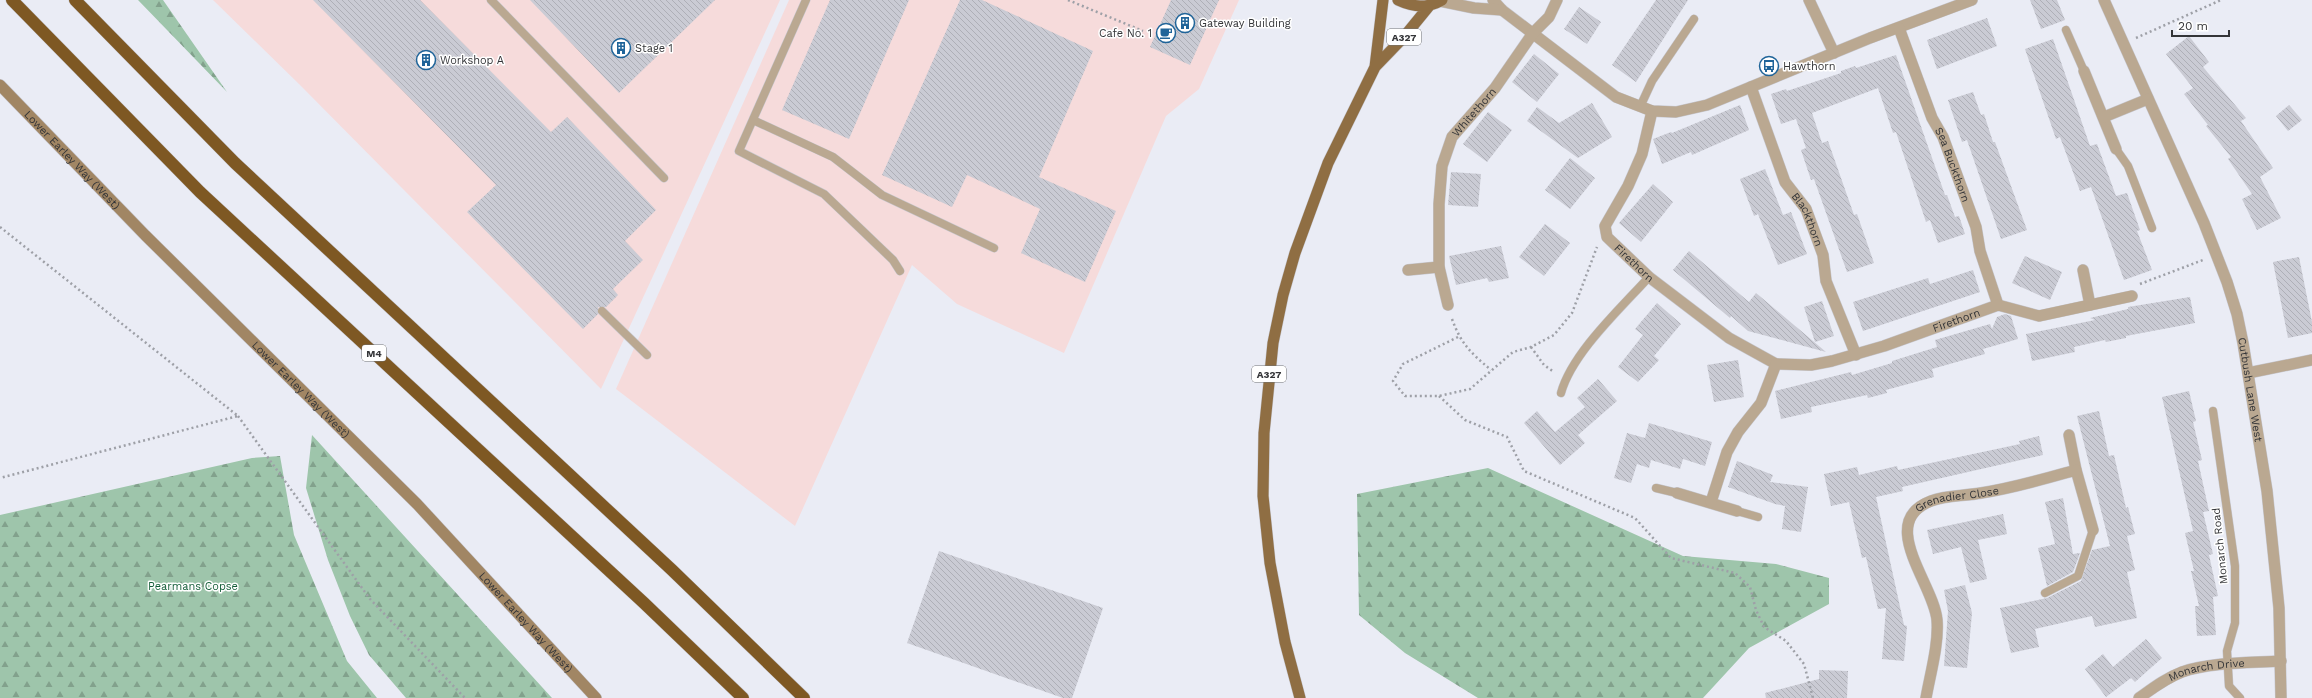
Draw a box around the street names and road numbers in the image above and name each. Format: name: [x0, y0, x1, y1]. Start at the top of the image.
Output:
road number: A327: [1387, 29, 1421, 45]
street label: Whitethorn: [1449, 85, 1499, 139]
street label: Lower Earley Way (West): [22, 108, 123, 212]
street label: Sea Buckthorn: [1932, 125, 1973, 204]
street label: Blackthorn: [1789, 190, 1826, 248]
street label: Firethorn: [1612, 241, 1656, 285]
street label: Firethorn: [1931, 306, 1982, 335]
street label: Cutbush Lane West: [2235, 336, 2265, 443]
street label: Lower Earley Way (West): [249, 338, 353, 440]
road number: M4: [362, 345, 386, 361]
road number: A327: [1252, 366, 1286, 382]
street label: Grenadier Close: [1912, 484, 2000, 515]
street label: Monarch Road: [2210, 507, 2230, 585]
street label: Lower Earley Way (West): [476, 569, 576, 675]
street label: Monarch Drive: [2166, 656, 2245, 684]

